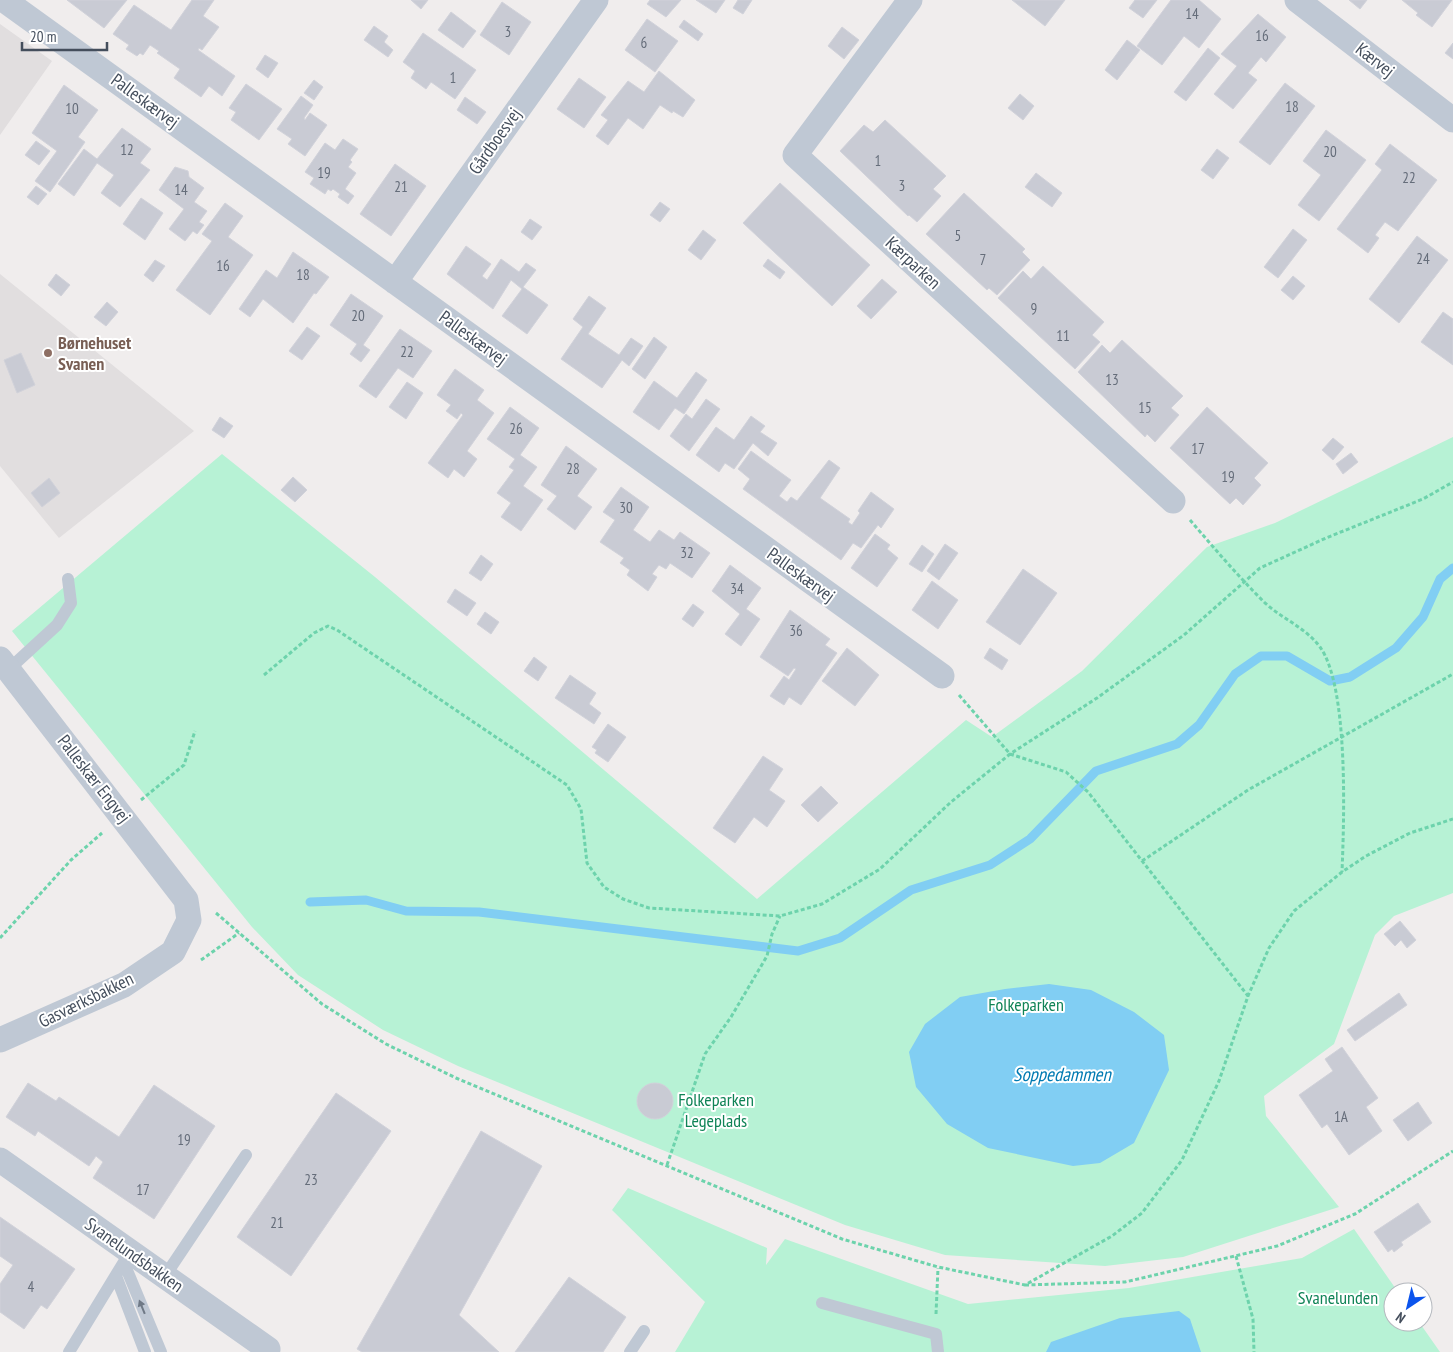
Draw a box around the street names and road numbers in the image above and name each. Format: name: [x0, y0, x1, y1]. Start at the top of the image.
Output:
street label: Kærvej: [1351, 37, 1399, 82]
street label: Palleskærvej: [107, 68, 184, 133]
street label: Gårdboesvej: [463, 103, 526, 179]
street label: Kærparken: [881, 231, 946, 294]
street label: Palleskærvej: [435, 305, 512, 370]
street label: Palleskærvej: [763, 542, 840, 607]
street label: Palleskær Engvej: [53, 730, 136, 827]
street label: Gasværksbakken: [35, 967, 137, 1032]
street label: Svanelundsbakken: [81, 1212, 188, 1297]

